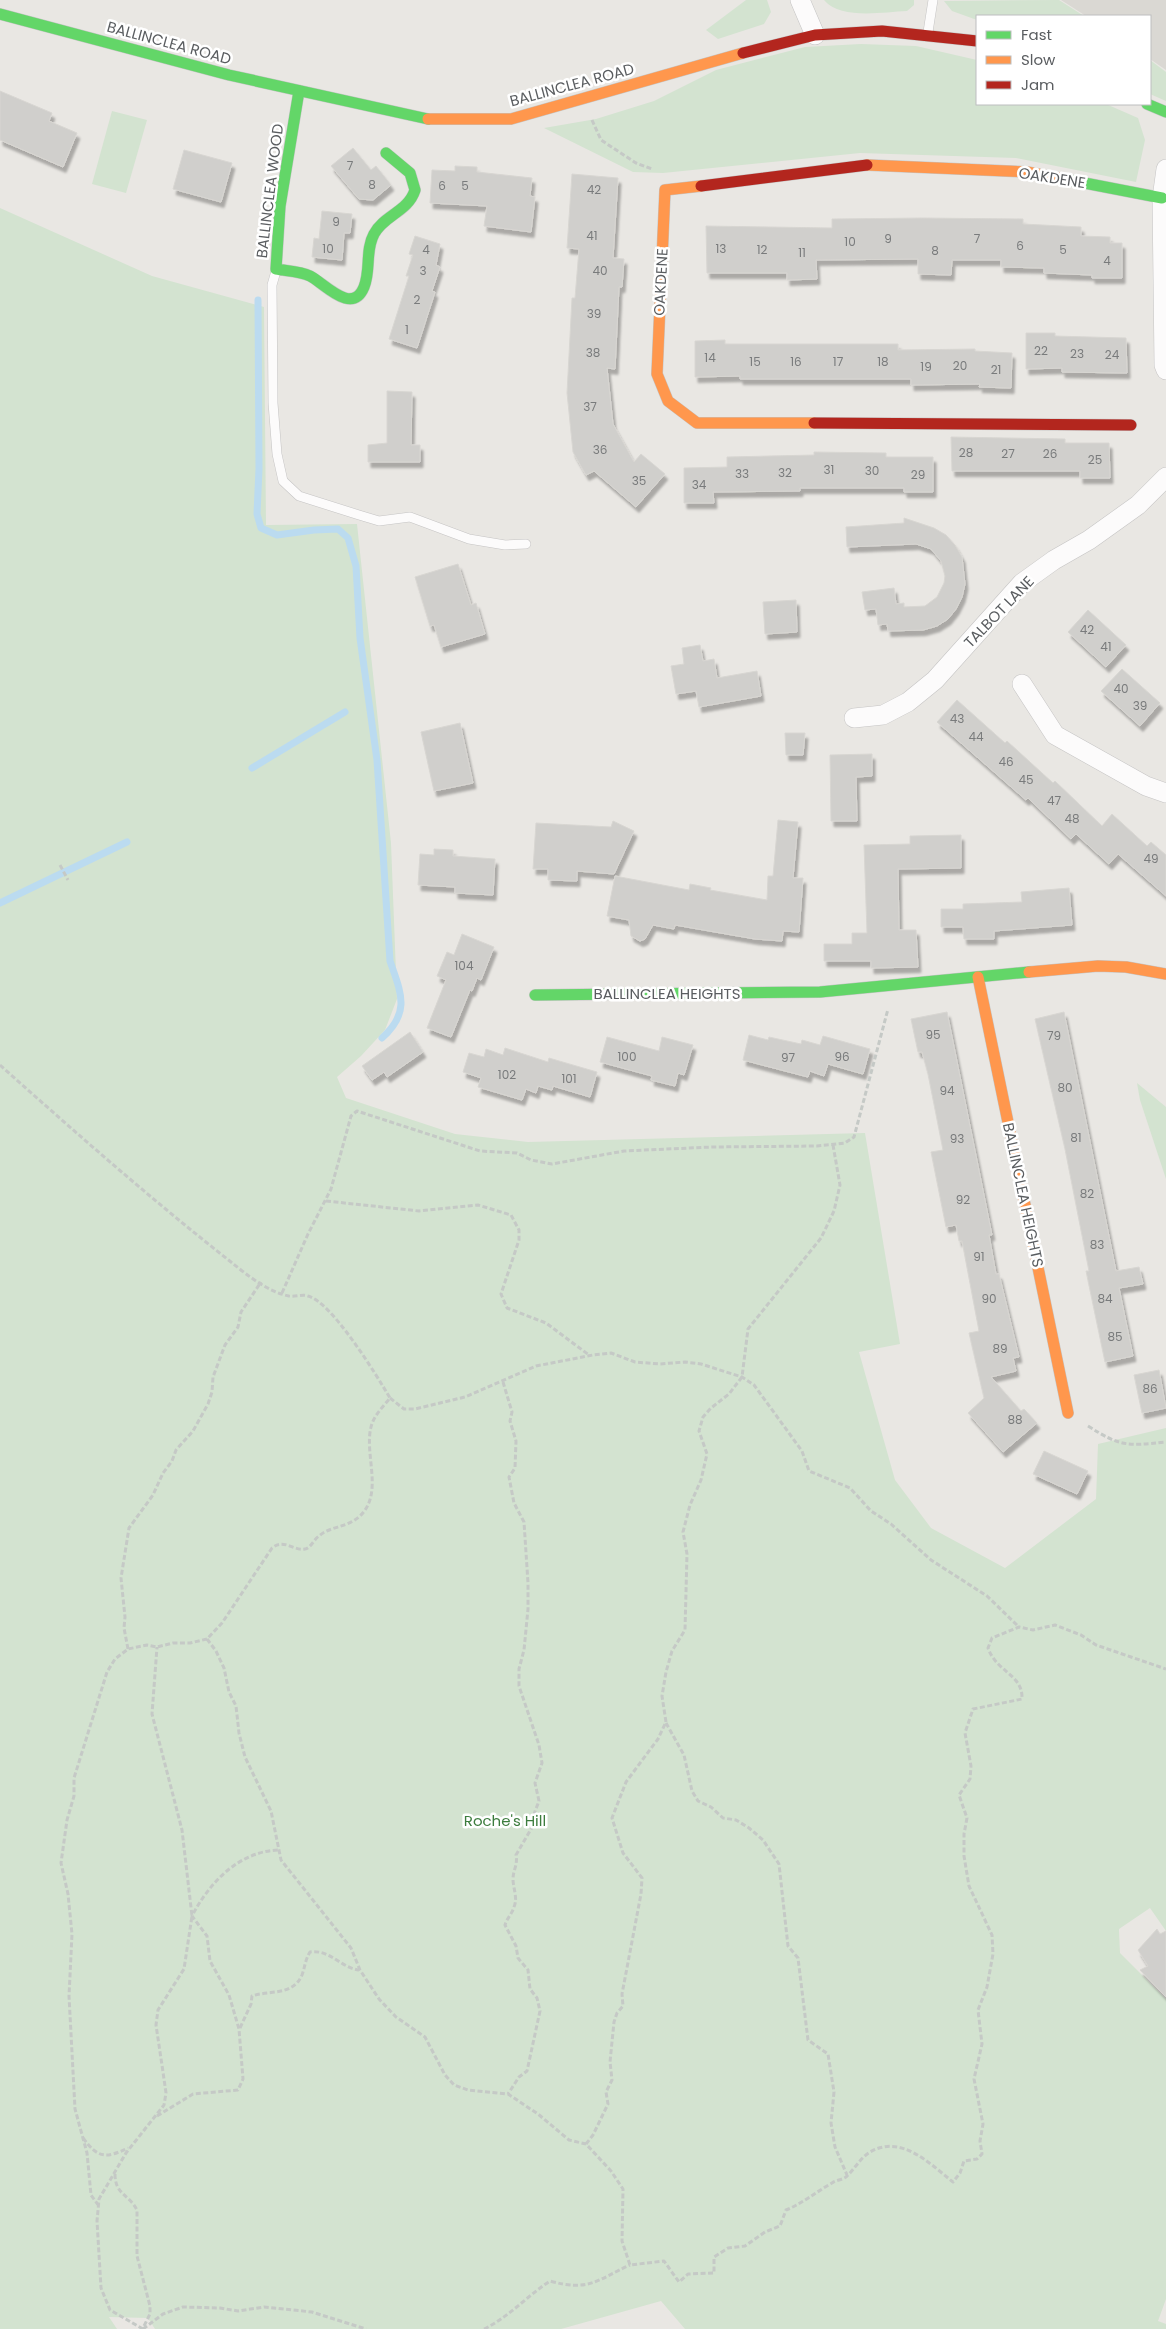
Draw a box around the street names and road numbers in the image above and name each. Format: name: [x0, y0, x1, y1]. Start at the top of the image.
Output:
street label: BALLINCLEA ROAD: [105, 16, 234, 69]
street label: BALLINCLEA ROAD: [507, 58, 636, 111]
street label: BALLINCLEA WOOD: [251, 123, 288, 259]
street label: OAKDENE: [1017, 162, 1087, 193]
street label: OAKDENE: [648, 248, 673, 316]
street label: TALBOT LANE: [959, 571, 1038, 652]
street label: BALLINCLEA HEIGHTS: [593, 983, 741, 1004]
street label: BALLINCLEA HEIGHTS: [998, 1121, 1049, 1269]

